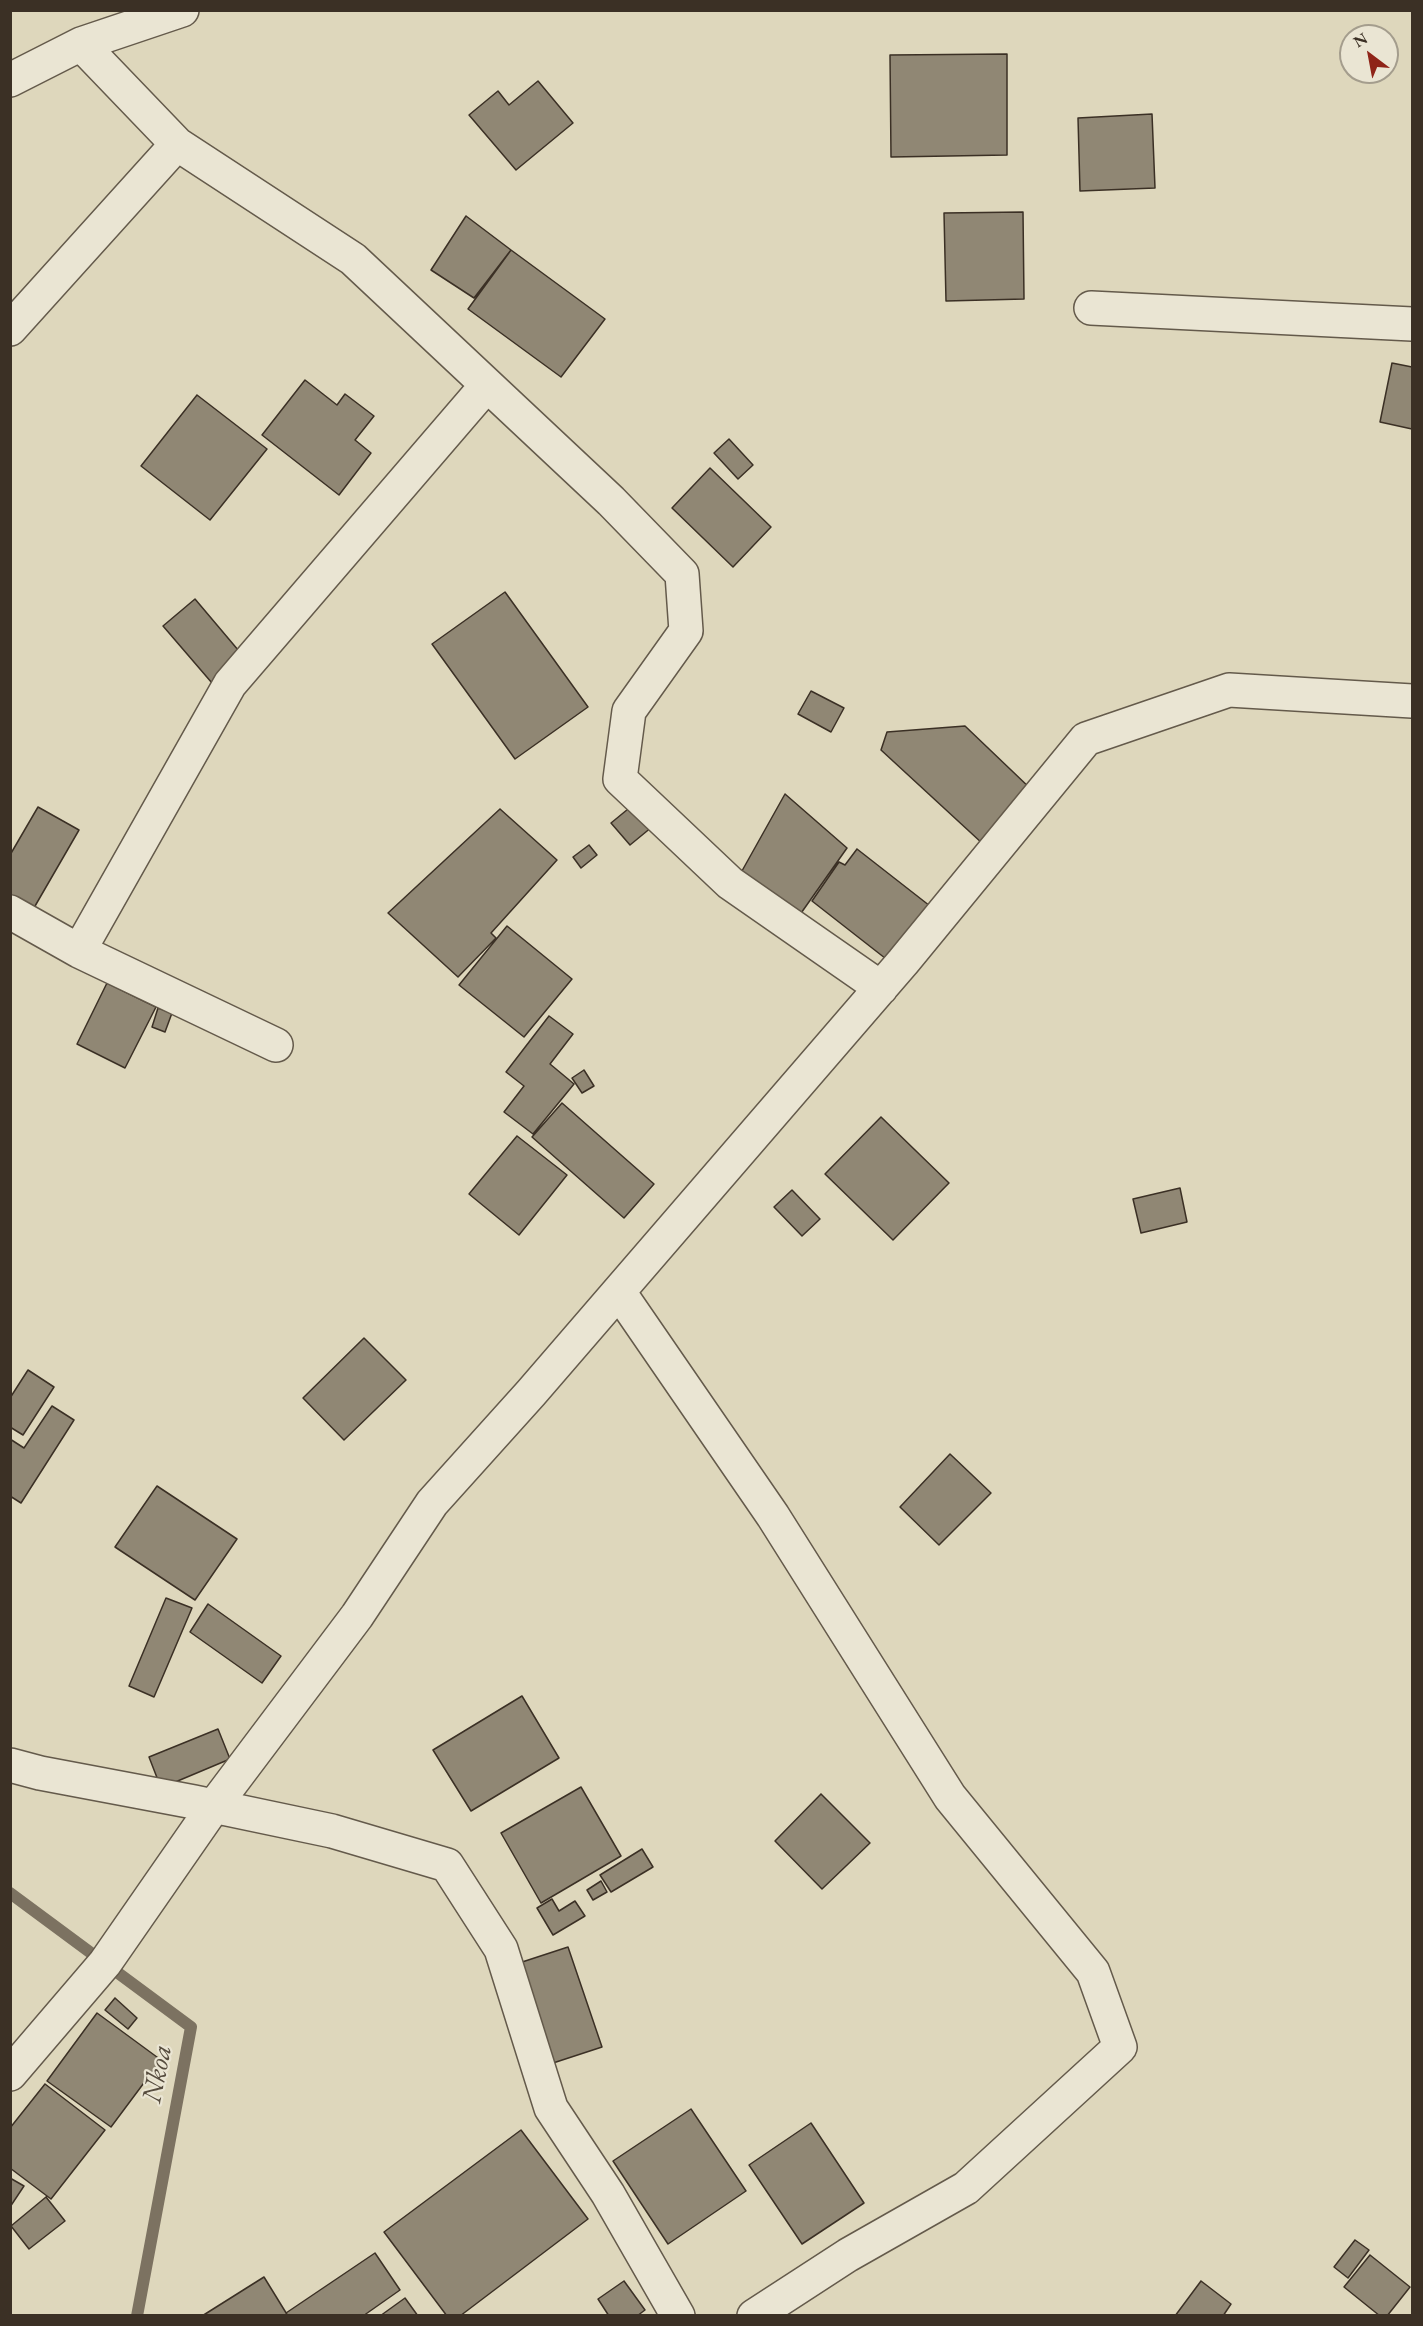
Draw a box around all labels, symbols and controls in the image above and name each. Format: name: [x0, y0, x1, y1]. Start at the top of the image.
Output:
north arrow: [1339, 24, 1399, 84]
text: N: [1349, 28, 1371, 52]
water label: Nkoa: [136, 2042, 180, 2106]

